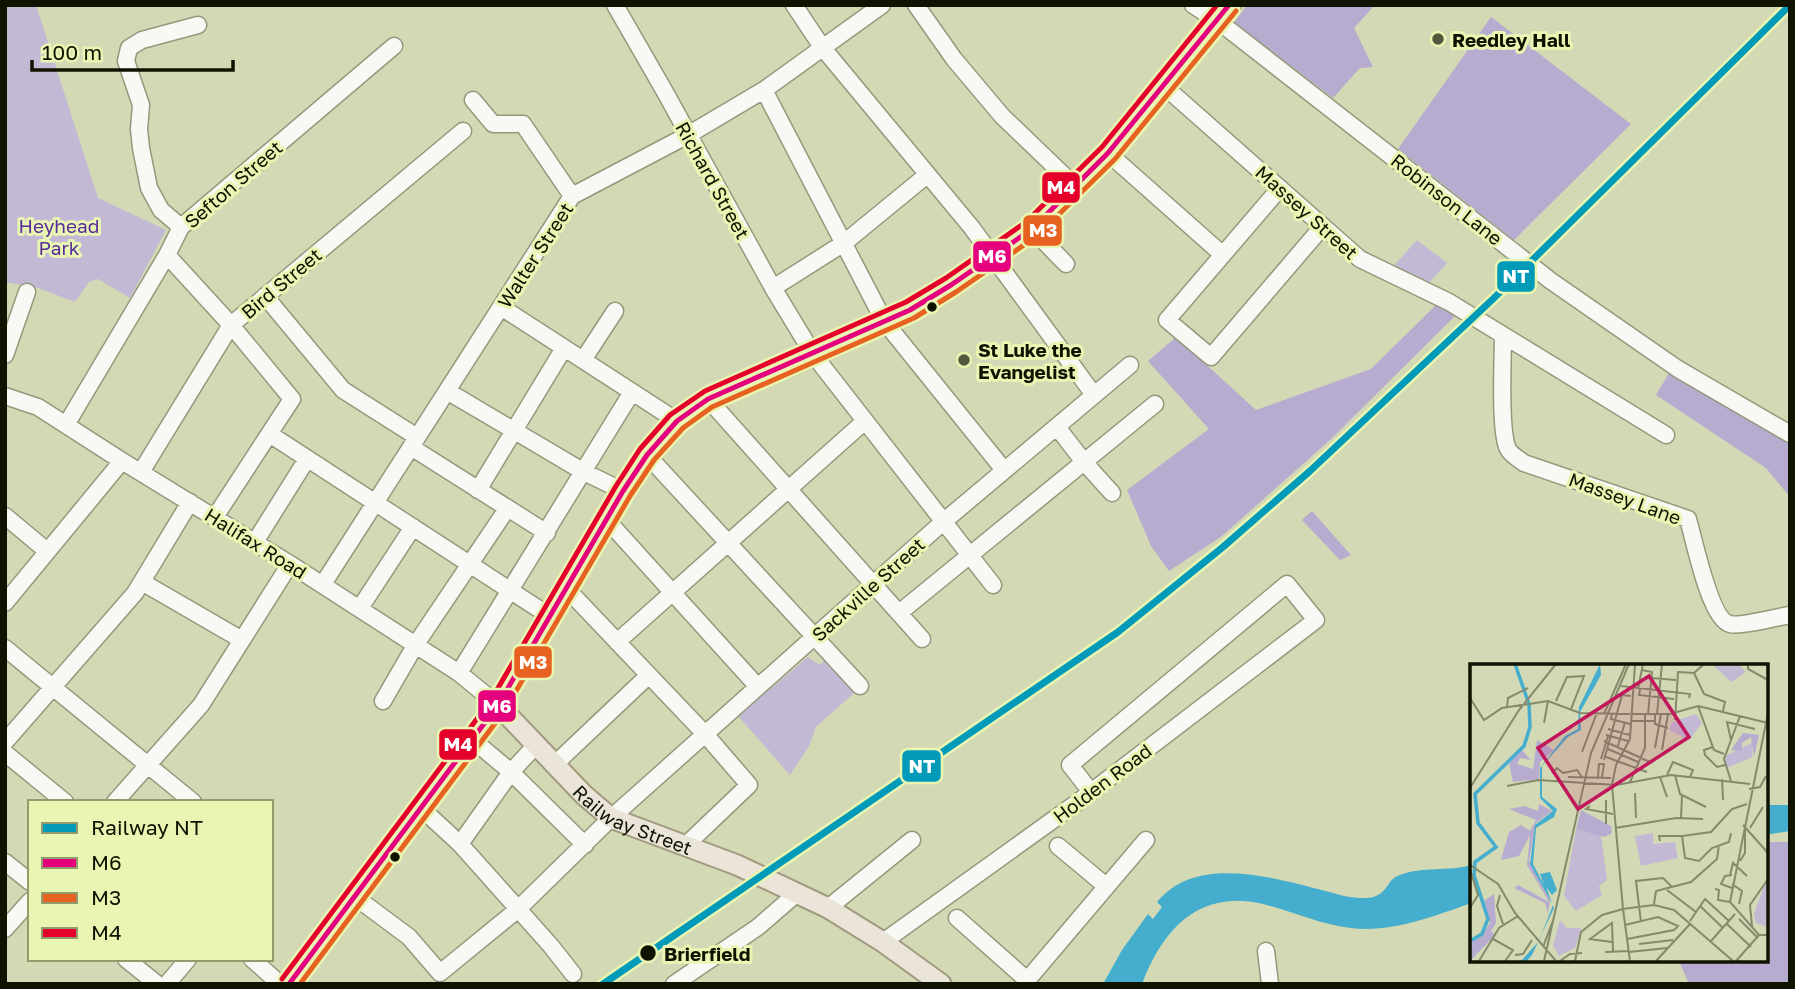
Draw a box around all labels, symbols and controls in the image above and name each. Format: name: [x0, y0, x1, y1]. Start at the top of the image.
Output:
scale bar: [32, 28, 233, 72]
place label: Reedley Hall: [1452, 28, 1570, 51]
marker: Reedley Hall: [1430, 31, 1446, 47]
text: 100 m: [42, 39, 102, 65]
street label: Richard Street: [671, 117, 755, 243]
street label: Sefton Street: [179, 135, 287, 233]
street label: Robinson Lane: [1387, 148, 1507, 250]
street label: Massey Street: [1251, 160, 1363, 264]
line badge: M4: [1041, 171, 1081, 204]
text: M4: [1047, 175, 1076, 198]
street label: Walter Street: [492, 198, 578, 312]
park label: Heyhead Park: [19, 214, 99, 259]
line badge: M3: [1022, 214, 1063, 247]
text: M3: [1029, 218, 1057, 241]
line badge: M6: [972, 240, 1012, 273]
street label: Bird Street: [236, 243, 326, 323]
text: M6: [978, 244, 1006, 267]
line badge: NT: [1496, 260, 1536, 293]
text: NT: [1503, 264, 1529, 287]
unlabelled marker: [925, 300, 939, 314]
place label: St Luke the Evangelist: [978, 338, 1082, 383]
marker: St Luke the Evangelist: [956, 352, 972, 368]
street label: Massey Lane: [1566, 467, 1684, 529]
street label: Halifax Road: [201, 503, 311, 583]
street label: Sackville Street: [807, 532, 929, 646]
line badge: M3: [513, 645, 553, 679]
text: M3: [519, 650, 547, 673]
inset map: [1470, 664, 1767, 961]
line badge: M6: [477, 689, 517, 723]
text: M6: [483, 694, 511, 717]
line badge: M4: [438, 728, 478, 761]
text: M4: [444, 732, 473, 755]
street label: Holden Road: [1048, 738, 1156, 828]
line badge: NT: [901, 749, 942, 783]
text: NT: [909, 754, 935, 777]
street label: Railway Street: [569, 780, 695, 859]
legend: [28, 800, 273, 961]
text: Railway NT: [91, 814, 203, 840]
text: M6: [91, 849, 122, 875]
unlabelled marker: [388, 850, 402, 864]
text: M3: [91, 884, 121, 910]
text: M4: [91, 919, 122, 945]
place label: Brierfield: [664, 942, 750, 965]
marker: Brierfield: [638, 943, 658, 963]

